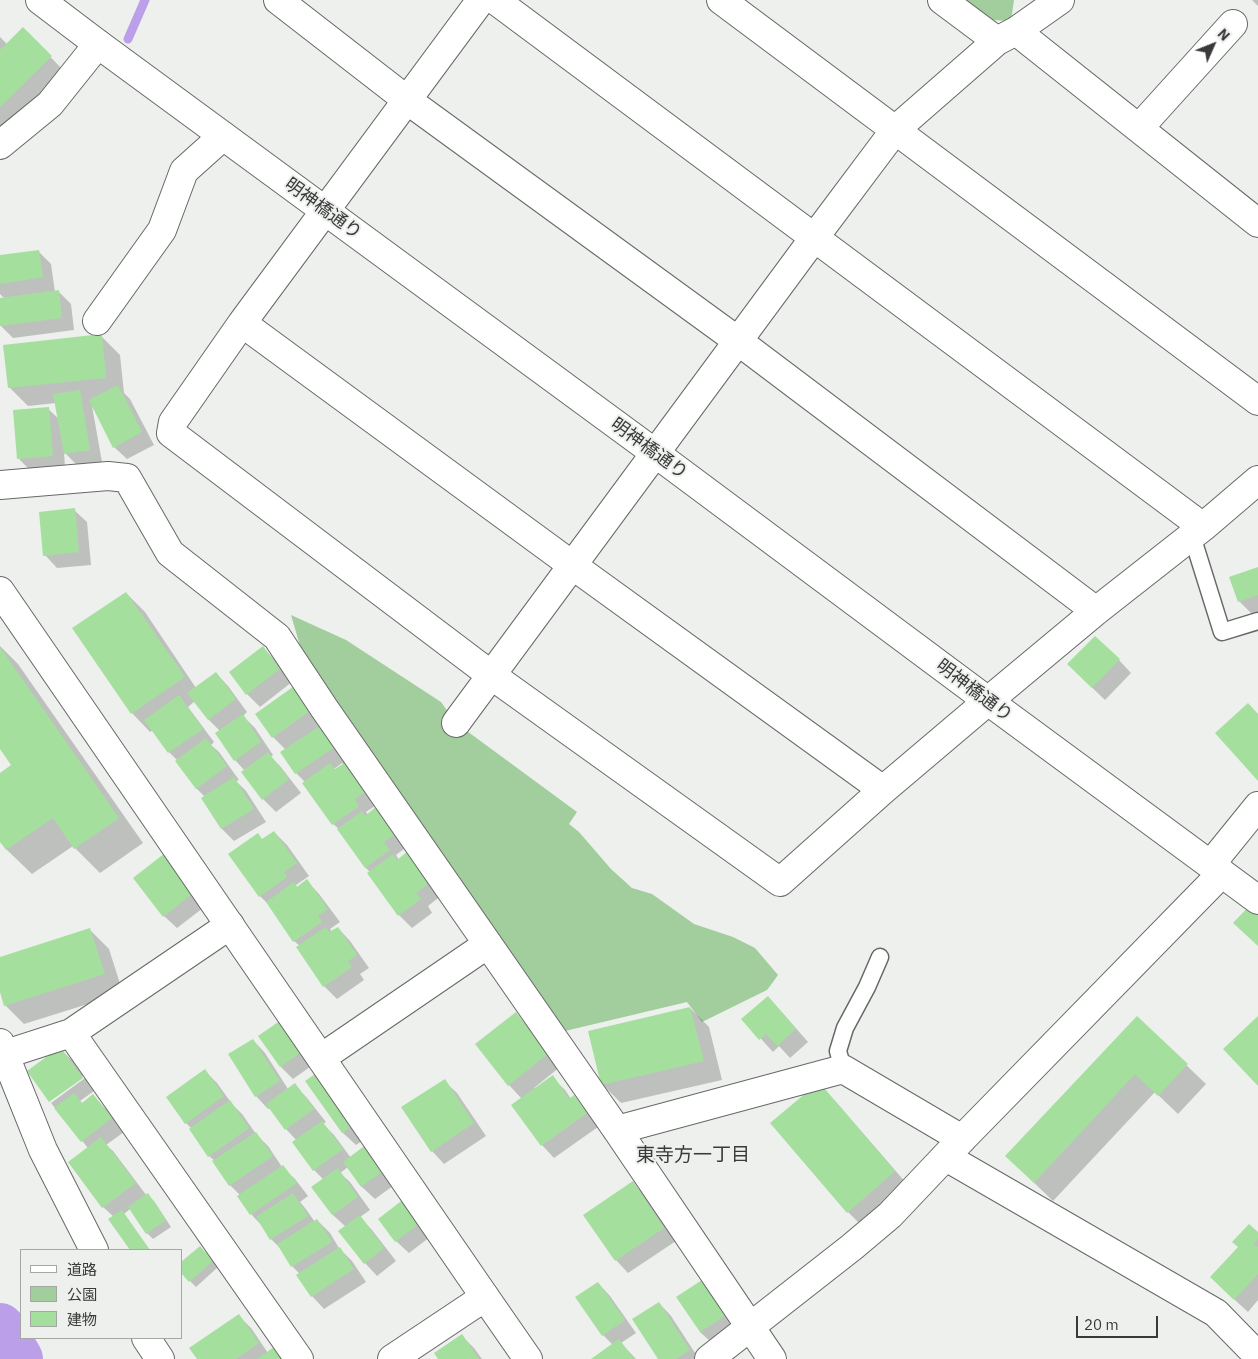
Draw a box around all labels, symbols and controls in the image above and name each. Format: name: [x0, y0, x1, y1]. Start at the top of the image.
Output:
north arrow: [1188, 20, 1238, 70]
text: N: [1214, 25, 1234, 44]
street label: 明神橋通り: [280, 174, 366, 244]
street label: 明神橋通り: [606, 414, 692, 484]
street label: 明神橋通り: [932, 655, 1016, 727]
district label: 東寺方一丁目: [636, 1145, 750, 1167]
legend: [20, 1249, 182, 1339]
text: 道路: [67, 1260, 97, 1279]
text: 公園: [67, 1285, 97, 1304]
scale bar: [1078, 1306, 1160, 1338]
text: 建物: [67, 1310, 97, 1329]
text: 20 m: [1084, 1315, 1119, 1334]

